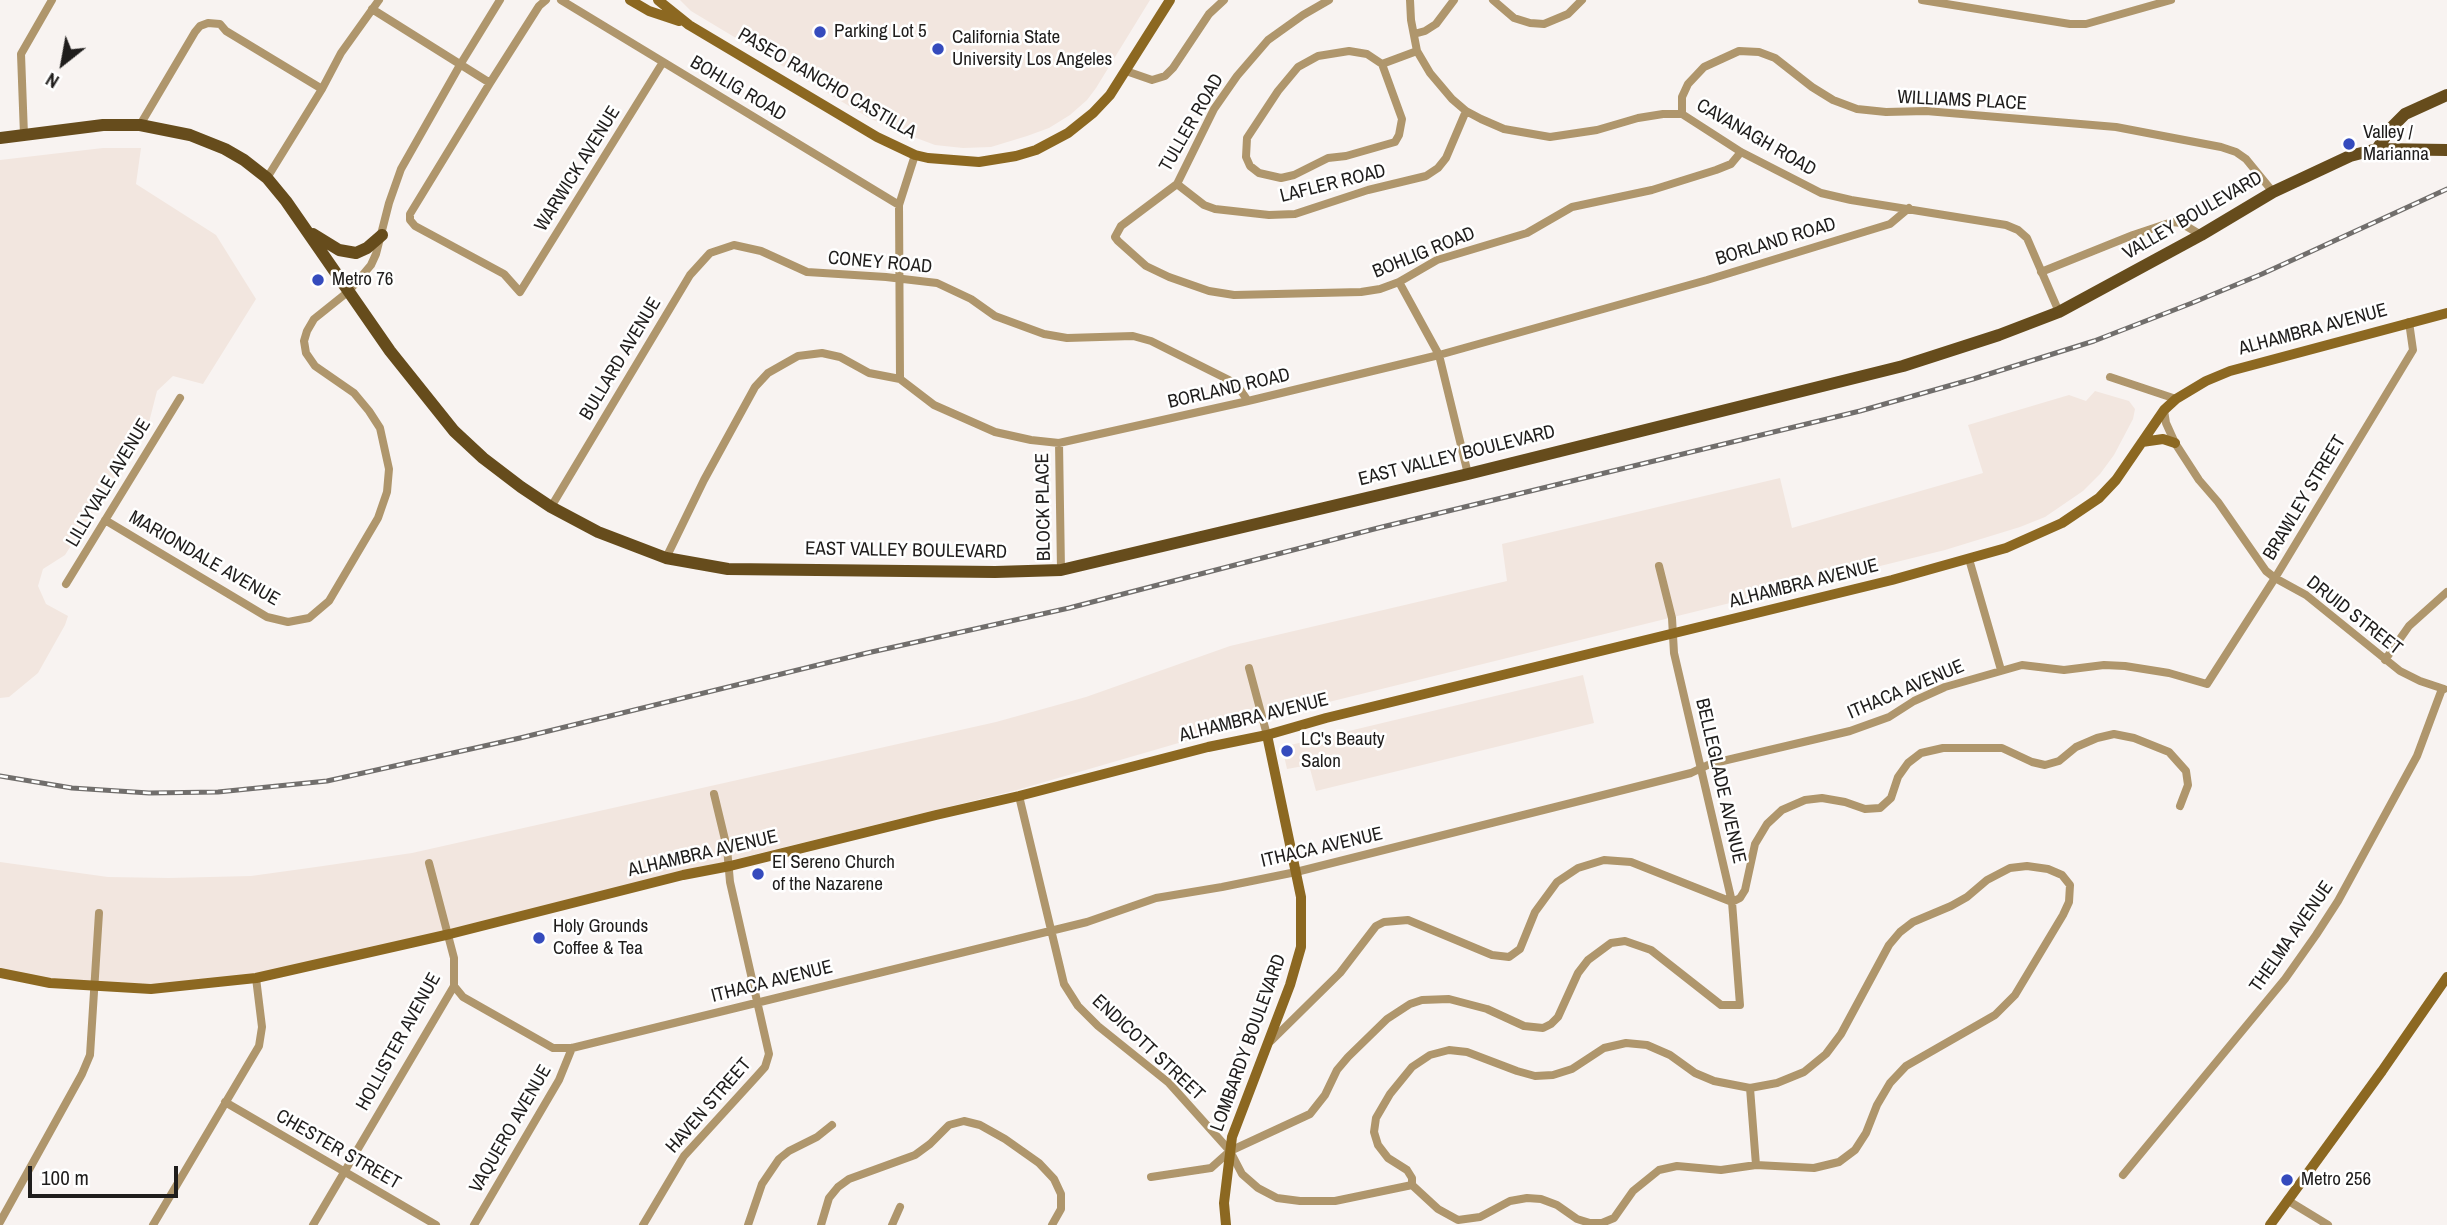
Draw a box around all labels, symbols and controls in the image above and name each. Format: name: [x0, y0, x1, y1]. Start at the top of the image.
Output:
place label: Parking Lot 5: [834, 21, 927, 43]
street label: PASEO RANCHO CASTILLA: [734, 24, 920, 144]
marker: Parking Lot 5: [812, 24, 828, 40]
place label: California State University Los Angeles: [952, 27, 1112, 71]
north arrow: [28, 28, 98, 98]
marker: California State University Los Angeles: [930, 41, 946, 57]
street label: BOHLIG ROAD: [686, 51, 790, 127]
text: N: [41, 67, 64, 95]
street label: TULLER ROAD: [1155, 70, 1229, 176]
street label: WILLIAMS PLACE: [1897, 86, 2027, 116]
street label: CAVANAGH ROAD: [1692, 95, 1820, 181]
street label: WARWICK AVENUE: [530, 102, 626, 236]
place label: Valley / Marianna: [2363, 122, 2429, 166]
marker: Valley / Marianna: [2341, 136, 2357, 152]
street label: LAFLER ROAD: [1278, 160, 1388, 208]
street label: VALLEY BOULEVARD: [2119, 167, 2267, 265]
street label: BORLAND ROAD: [1713, 213, 1839, 271]
street label: BOHLIG ROAD: [1370, 222, 1478, 284]
street label: CONEY ROAD: [827, 247, 933, 279]
place label: Metro 76: [332, 269, 393, 291]
marker: Metro 76: [310, 272, 326, 288]
street label: BULLARD AVENUE: [575, 294, 667, 424]
street label: ALHAMBRA AVENUE: [2236, 299, 2390, 361]
street label: BORLAND ROAD: [1166, 364, 1292, 414]
street label: LILLYVALE AVENUE: [62, 415, 156, 551]
street label: EAST VALLEY BOULEVARD: [1356, 420, 1558, 492]
street label: BRAWLEY STREET: [2259, 432, 2351, 564]
street label: BLOCK PLACE: [1032, 453, 1056, 561]
street label: MARIONDALE AVENUE: [125, 507, 283, 611]
street label: EAST VALLEY BOULEVARD: [805, 538, 1007, 564]
street label: ALHAMBRA AVENUE: [1727, 554, 1881, 614]
street label: DRUID STREET: [2302, 572, 2406, 660]
street label: ITHACA AVENUE: [1844, 655, 1968, 725]
street label: ALHAMBRA AVENUE: [1177, 688, 1331, 748]
street label: BELLEGLADE AVENUE: [1690, 696, 1750, 866]
place label: LC's Beauty Salon: [1301, 729, 1385, 773]
marker: LC's Beauty Salon: [1279, 743, 1295, 759]
street label: ITHACA AVENUE: [1259, 823, 1385, 873]
street label: ALHAMBRA AVENUE: [626, 826, 780, 882]
place label: El Sereno Church of the Nazarene: [772, 852, 895, 896]
marker: El Sereno Church of the Nazarene: [750, 866, 766, 882]
street label: THELMA AVENUE: [2245, 877, 2339, 997]
place label: Holy Grounds Coffee & Tea: [553, 916, 648, 960]
marker: Holy Grounds Coffee & Tea: [531, 930, 547, 946]
street label: LOMBARDY BOULEVARD: [1206, 951, 1292, 1135]
street label: ITHACA AVENUE: [709, 956, 835, 1008]
street label: HOLLISTER AVENUE: [352, 969, 446, 1115]
street label: ENDICOTT STREET: [1087, 990, 1209, 1106]
street label: HAVEN STREET: [662, 1054, 756, 1158]
street label: VAQUERO AVENUE: [465, 1061, 557, 1197]
street label: CHESTER STREET: [272, 1105, 404, 1195]
scale bar: [32, 1152, 182, 1196]
text: 100 m: [41, 1163, 89, 1192]
place label: Metro 256: [2301, 1169, 2371, 1191]
marker: Metro 256: [2279, 1172, 2295, 1188]

